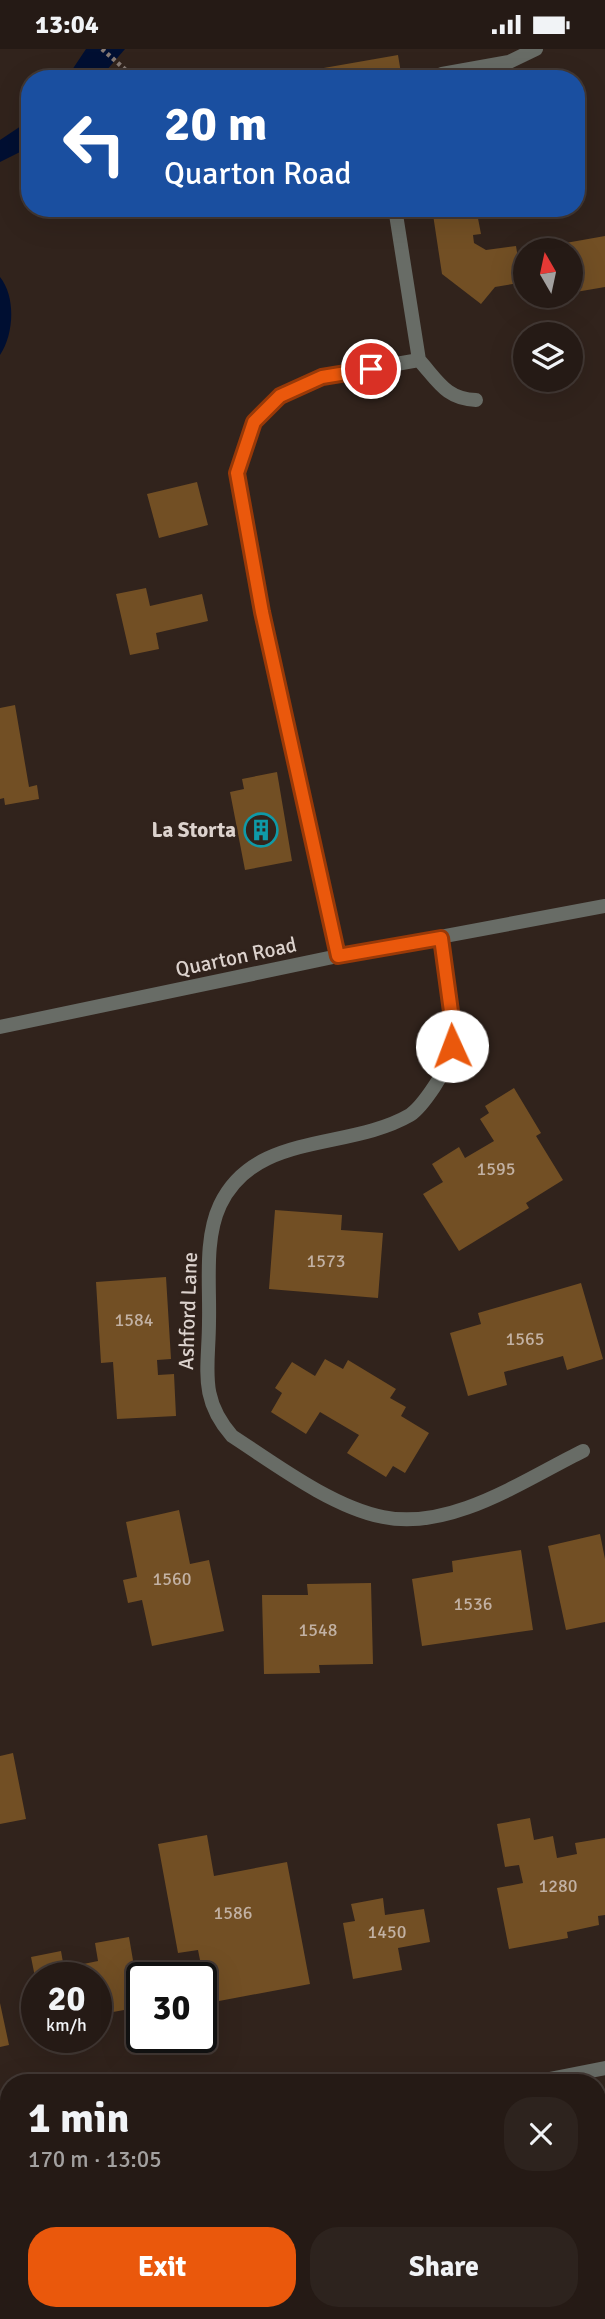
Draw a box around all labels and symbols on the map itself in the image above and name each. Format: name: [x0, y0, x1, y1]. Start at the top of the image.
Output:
north arrow: [513, 238, 583, 308]
pin: [341, 339, 401, 399]
building icon: La Storta: [242, 811, 280, 849]
place label: La Storta: [152, 817, 236, 843]
street label: Quarton Road: [173, 931, 299, 983]
position arrow: [415, 1009, 489, 1083]
house number: 1595: [477, 1158, 515, 1180]
house number: 1573: [307, 1250, 345, 1272]
street label: Ashford Lane: [173, 1252, 203, 1370]
house number: 1584: [115, 1309, 154, 1331]
house number: 1565: [506, 1328, 544, 1350]
house number: 1560: [153, 1568, 191, 1590]
house number: 1536: [454, 1593, 492, 1615]
house number: 1548: [299, 1619, 337, 1641]
house number: 1280: [539, 1875, 577, 1897]
house number: 1586: [214, 1902, 252, 1924]
house number: 1450: [368, 1921, 406, 1943]
speed limit sign: 30: [126, 1962, 217, 2053]

